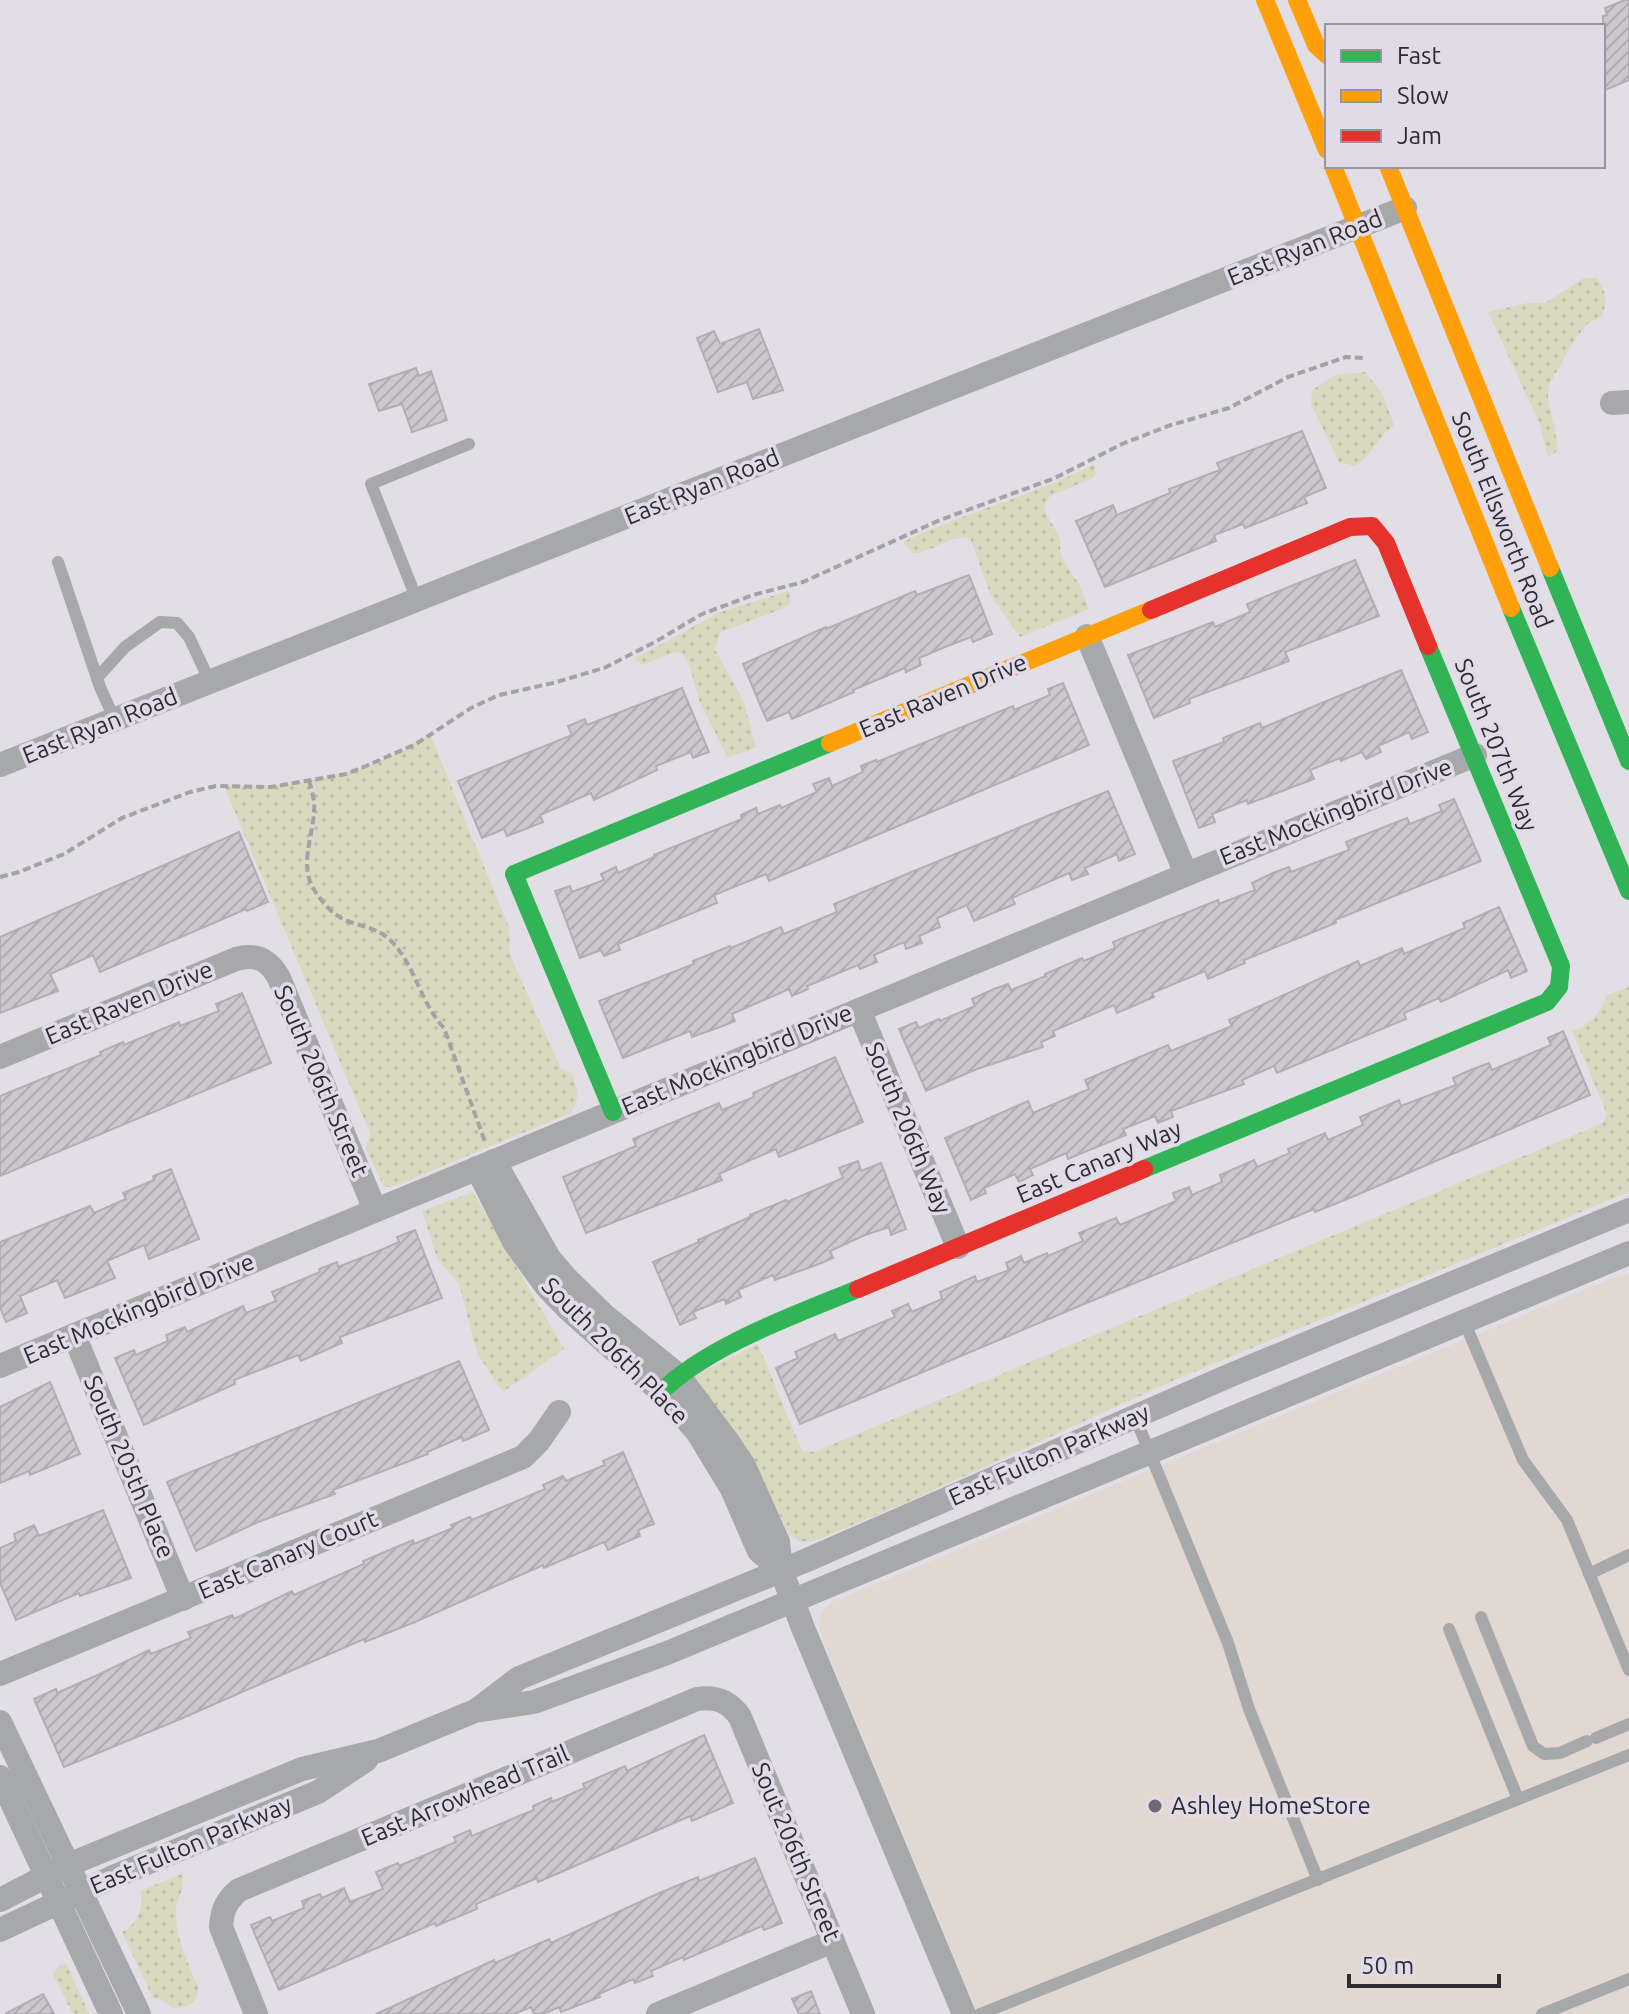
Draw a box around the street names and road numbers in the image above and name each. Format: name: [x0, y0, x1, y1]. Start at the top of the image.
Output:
street label: East Ryan Road: [1223, 204, 1386, 291]
street label: South Ellsworth Road: [1447, 408, 1558, 632]
street label: East Ryan Road: [620, 443, 783, 530]
street label: East Raven Drive: [855, 648, 1031, 743]
street label: South 207th Way: [1450, 655, 1544, 835]
street label: East Ryan Road: [18, 682, 181, 769]
street label: East Mockingbird Drive: [1216, 753, 1456, 870]
street label: East Raven Drive: [41, 955, 217, 1050]
street label: South 206th Street: [269, 981, 374, 1181]
street label: East Mockingbird Drive: [617, 999, 856, 1120]
street label: South 206th Way: [860, 1038, 957, 1218]
street label: East Canary Way: [1012, 1114, 1186, 1208]
street label: East Mockingbird Drive: [19, 1248, 258, 1369]
street label: South 206th Place: [537, 1272, 694, 1429]
street label: South 205th Place: [79, 1372, 180, 1562]
street label: East Fulton Parkway: [945, 1398, 1153, 1511]
street label: East Canary Court: [194, 1504, 382, 1604]
street label: East Arrowhead Trail: [357, 1740, 572, 1851]
street label: Sout 206th Street: [747, 1758, 847, 1946]
street label: East Fulton Parkway: [86, 1790, 296, 1899]

